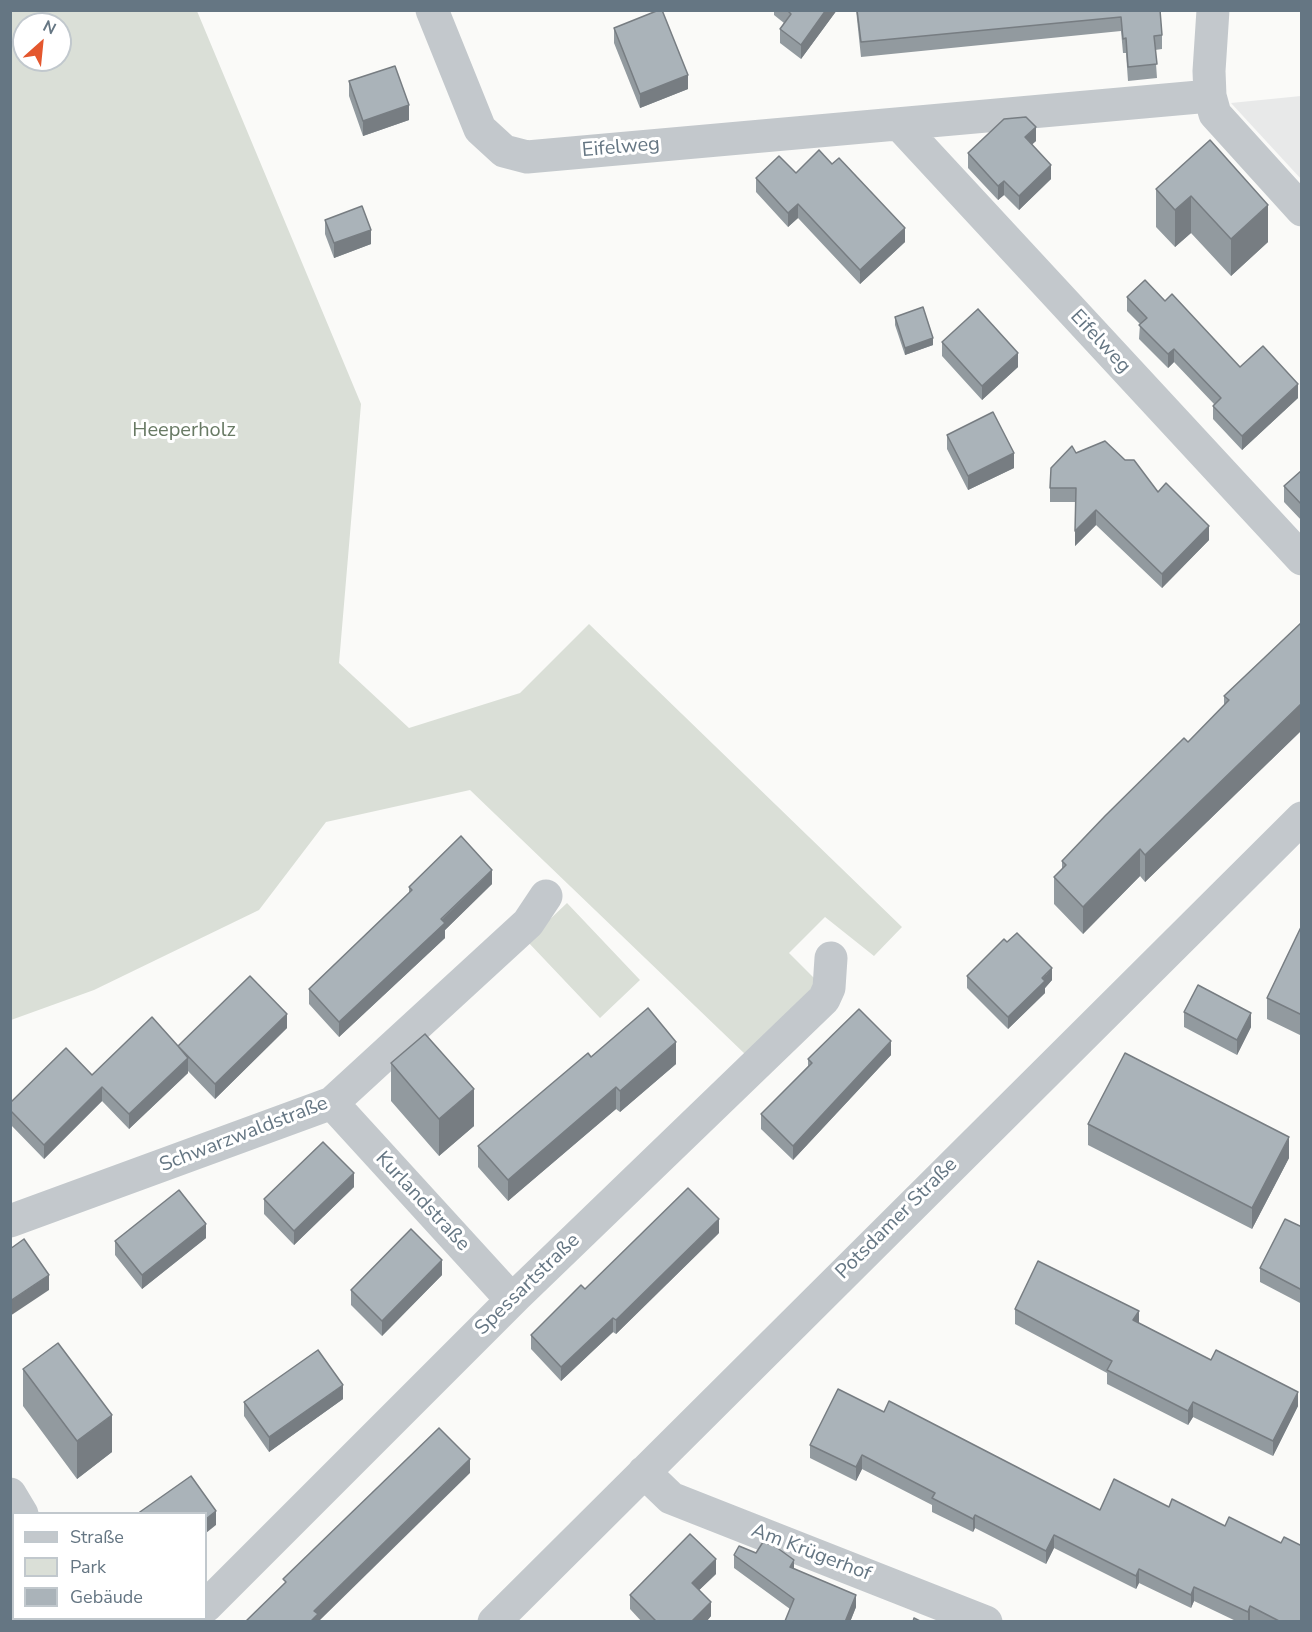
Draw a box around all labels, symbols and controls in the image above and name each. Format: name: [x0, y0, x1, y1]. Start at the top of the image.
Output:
north arrow: [12, 12, 72, 72]
text: N: [39, 15, 60, 40]
street label: Eifelweg: [581, 133, 661, 163]
street label: Eifelweg: [1065, 305, 1135, 379]
park label: Heeperholz: [132, 419, 236, 443]
street label: Schwarzwaldstraße: [157, 1092, 331, 1178]
street label: Kurlandstraße: [370, 1147, 474, 1257]
street label: Potsdamer Straße: [831, 1153, 963, 1285]
street label: Spessartstraße: [471, 1229, 585, 1341]
legend: [12, 1512, 207, 1620]
street label: Am Krügerhof: [748, 1519, 874, 1587]
text: Straße: [70, 1525, 124, 1549]
text: Park: [70, 1555, 106, 1579]
text: Gebäude: [70, 1585, 143, 1609]

